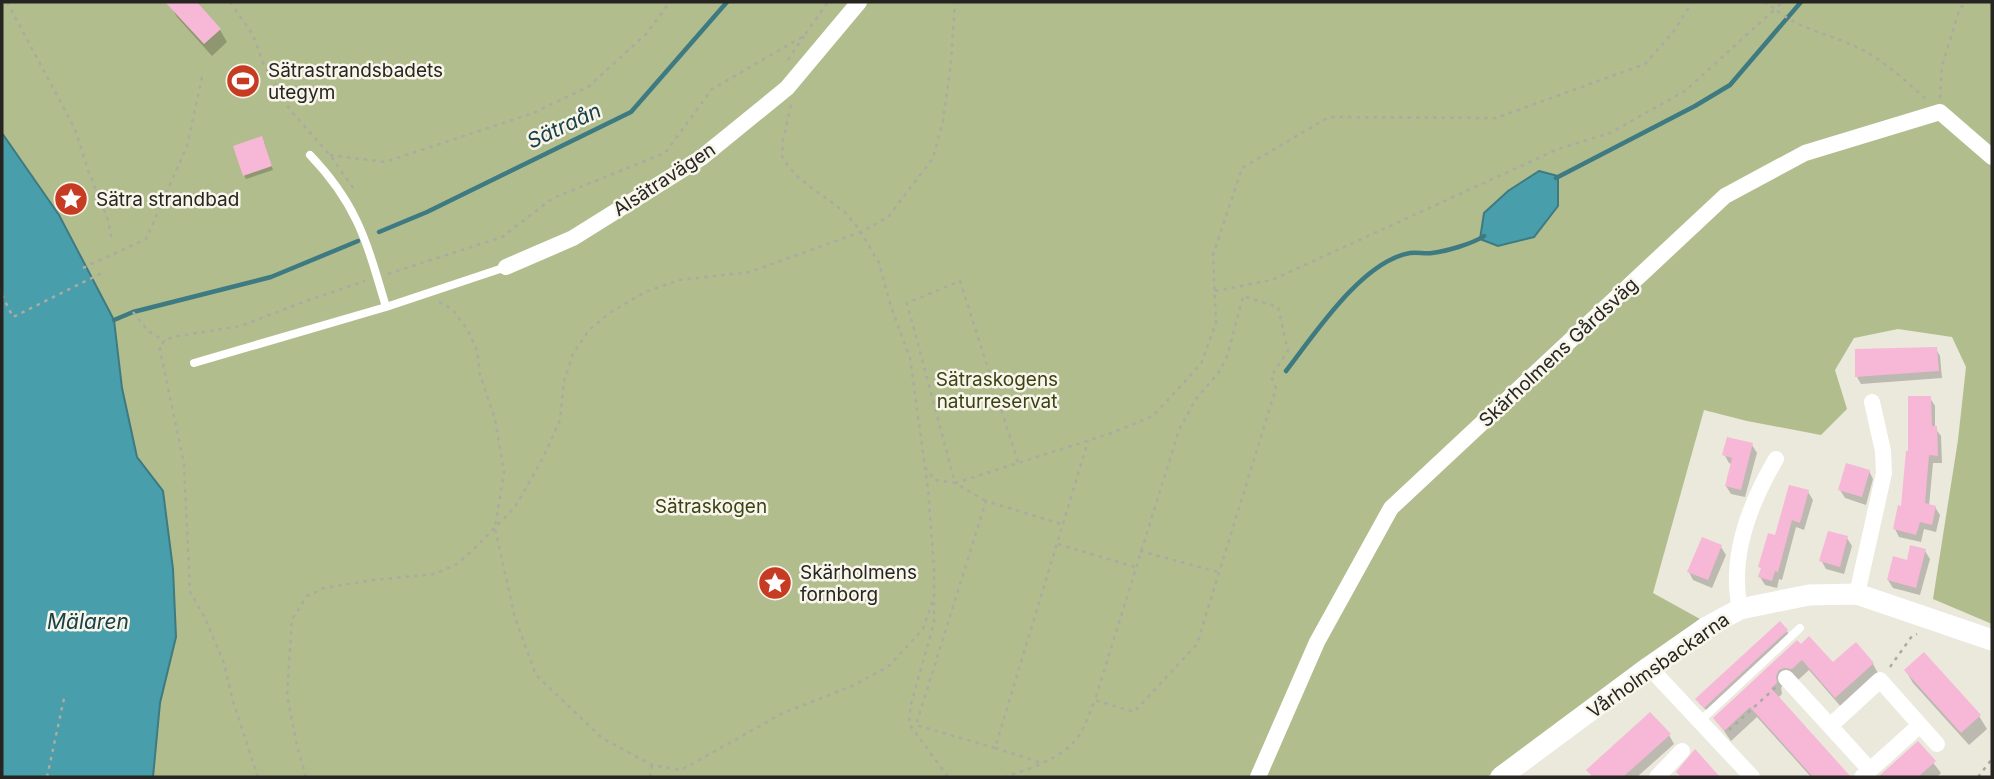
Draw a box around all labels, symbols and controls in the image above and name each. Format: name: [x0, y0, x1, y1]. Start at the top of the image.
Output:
place label: Sätrastrandsbadets utegym: [268, 59, 443, 104]
sports icon: Sätrastrandsbadets utegym: [224, 62, 262, 100]
water label: Sätraån: [523, 98, 605, 154]
street label: Alsätravägen: [609, 138, 720, 221]
place icon: Sätra strandbad: [52, 180, 90, 218]
place label: Sätra strandbad: [96, 188, 239, 211]
street label: Skärholmens Gårdsväg: [1474, 273, 1642, 432]
park label: Sätraskogens naturreservat: [936, 368, 1058, 413]
park label: Sätraskogen: [655, 495, 767, 518]
place label: Skärholmens fornborg: [800, 561, 917, 606]
place icon: Skärholmens fornborg: [756, 564, 794, 602]
street label: Vårholmsbackarna: [1583, 608, 1734, 723]
water label: Mälaren: [47, 609, 129, 634]

